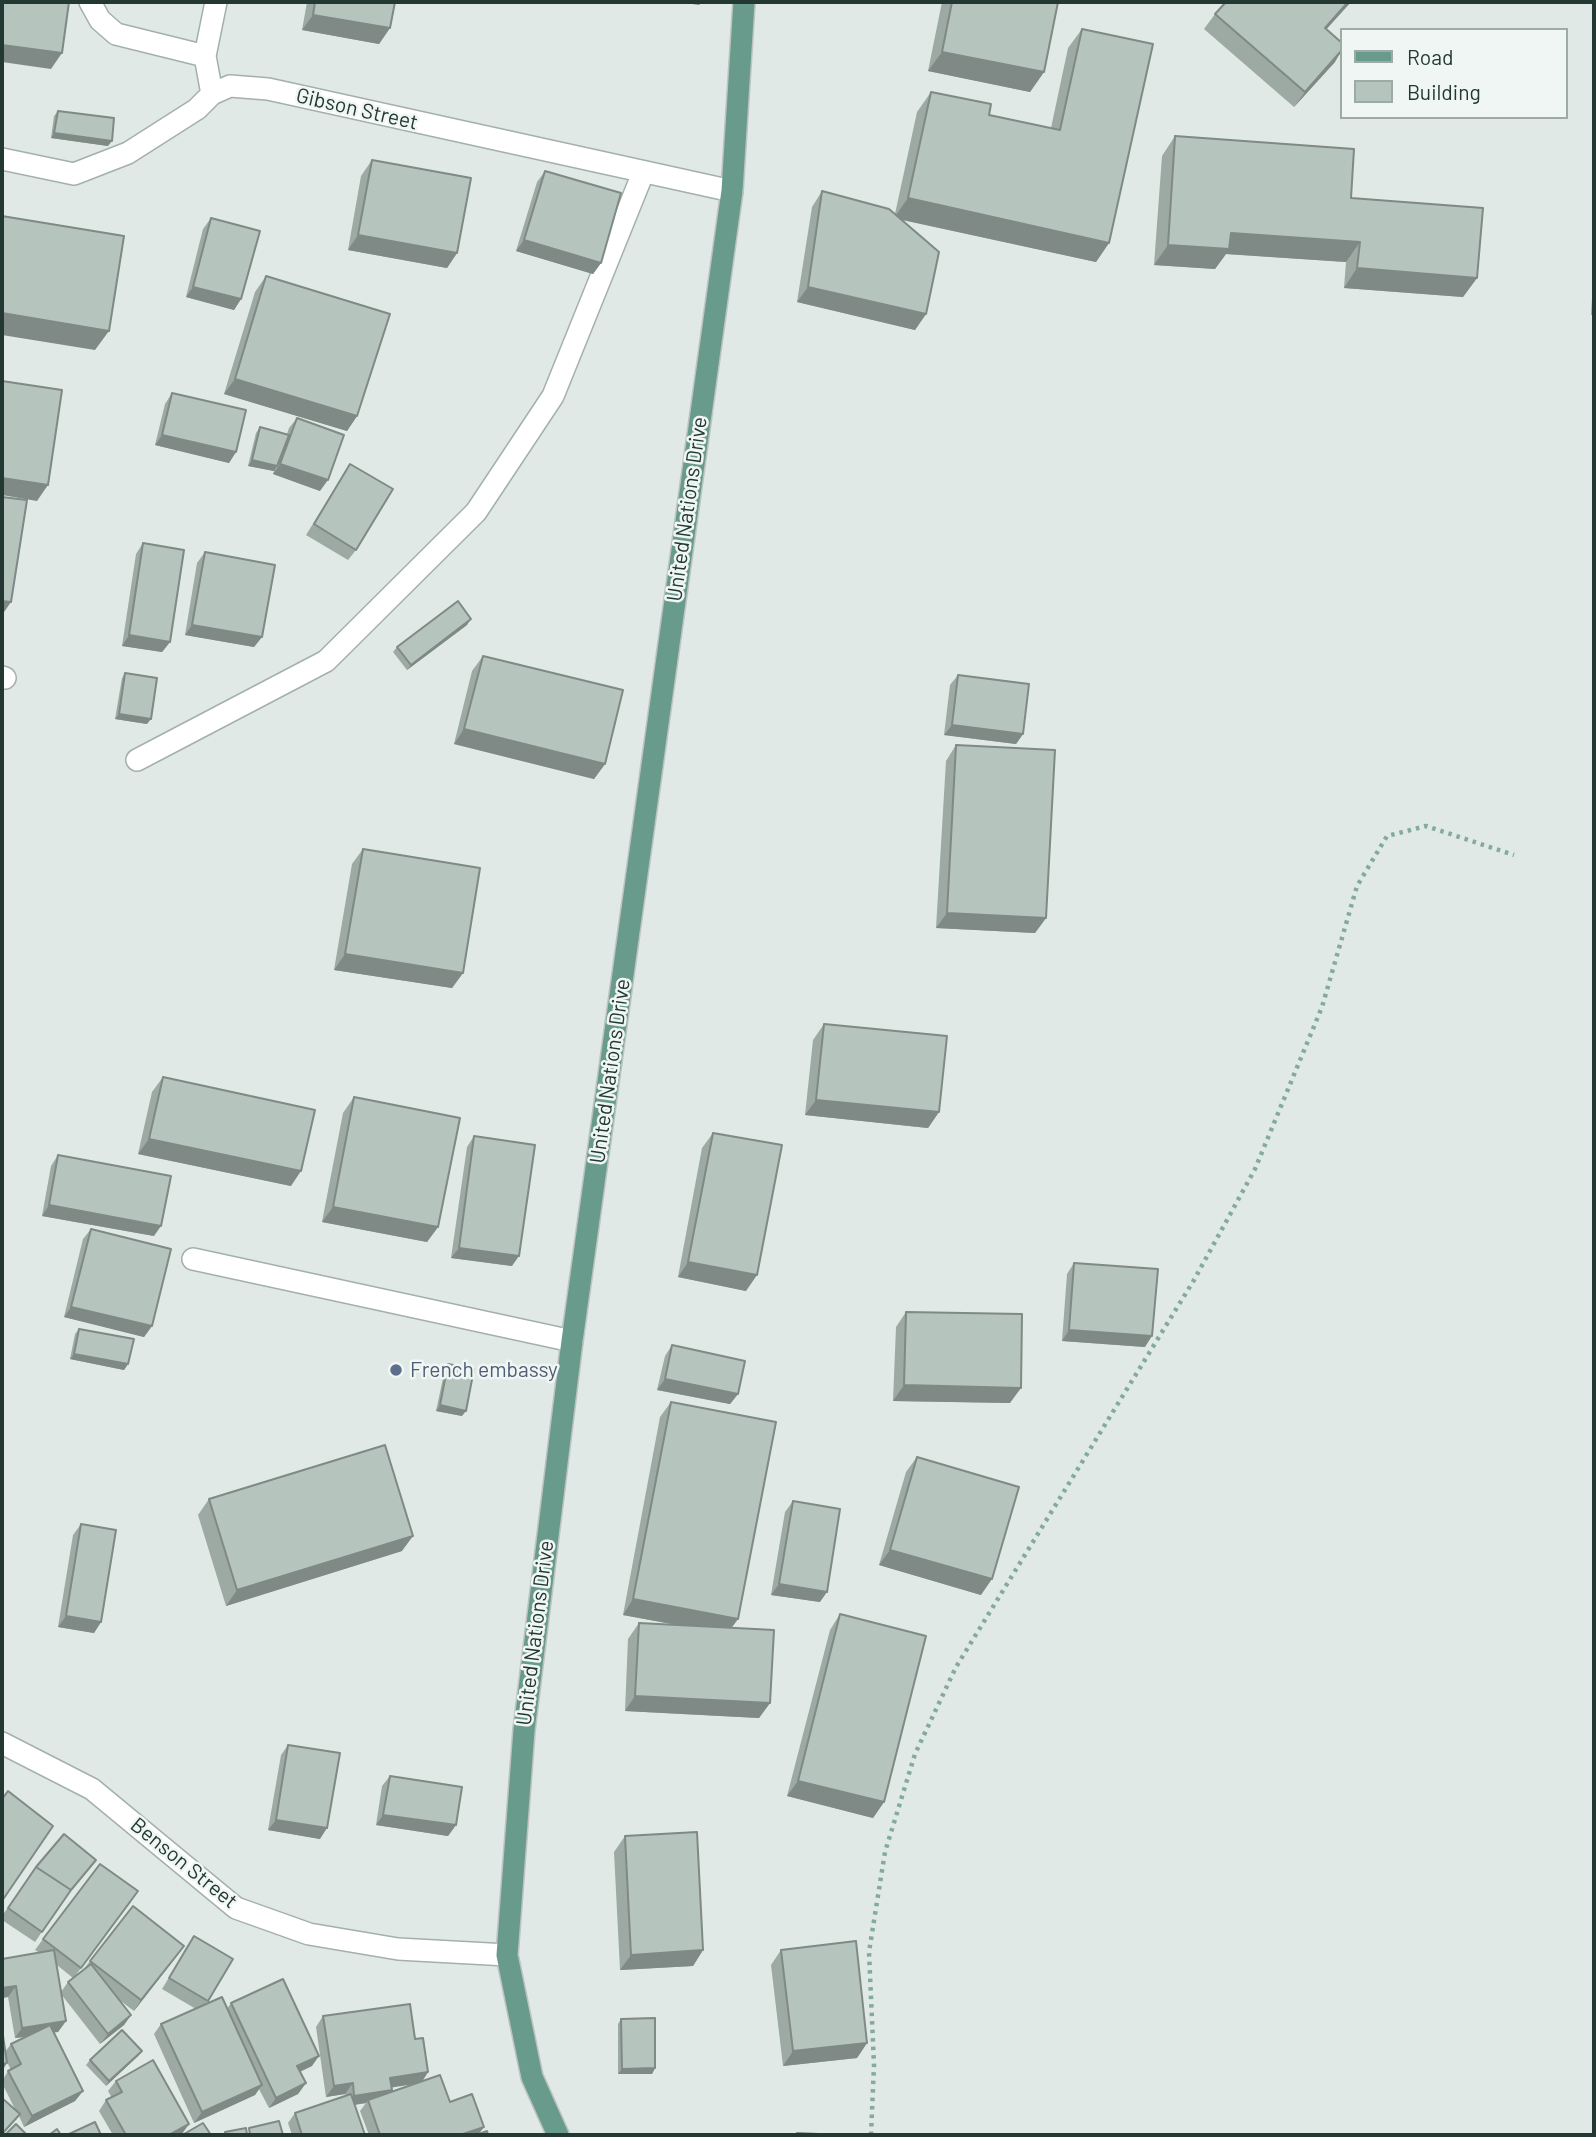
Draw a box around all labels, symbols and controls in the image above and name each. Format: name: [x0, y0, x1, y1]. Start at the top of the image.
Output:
legend: [1340, 28, 1568, 119]
text: Road: [1407, 44, 1453, 69]
text: Building: [1407, 79, 1481, 104]
street label: Gibson Street: [294, 83, 420, 135]
street label: United Nations Drive: [662, 415, 712, 603]
street label: United Nations Drive: [585, 977, 635, 1165]
place label: French embassy: [410, 1357, 558, 1383]
marker: French embassy: [388, 1362, 404, 1378]
street label: United Nations Drive: [511, 1539, 559, 1727]
street label: Benson Street: [126, 1812, 242, 1914]

